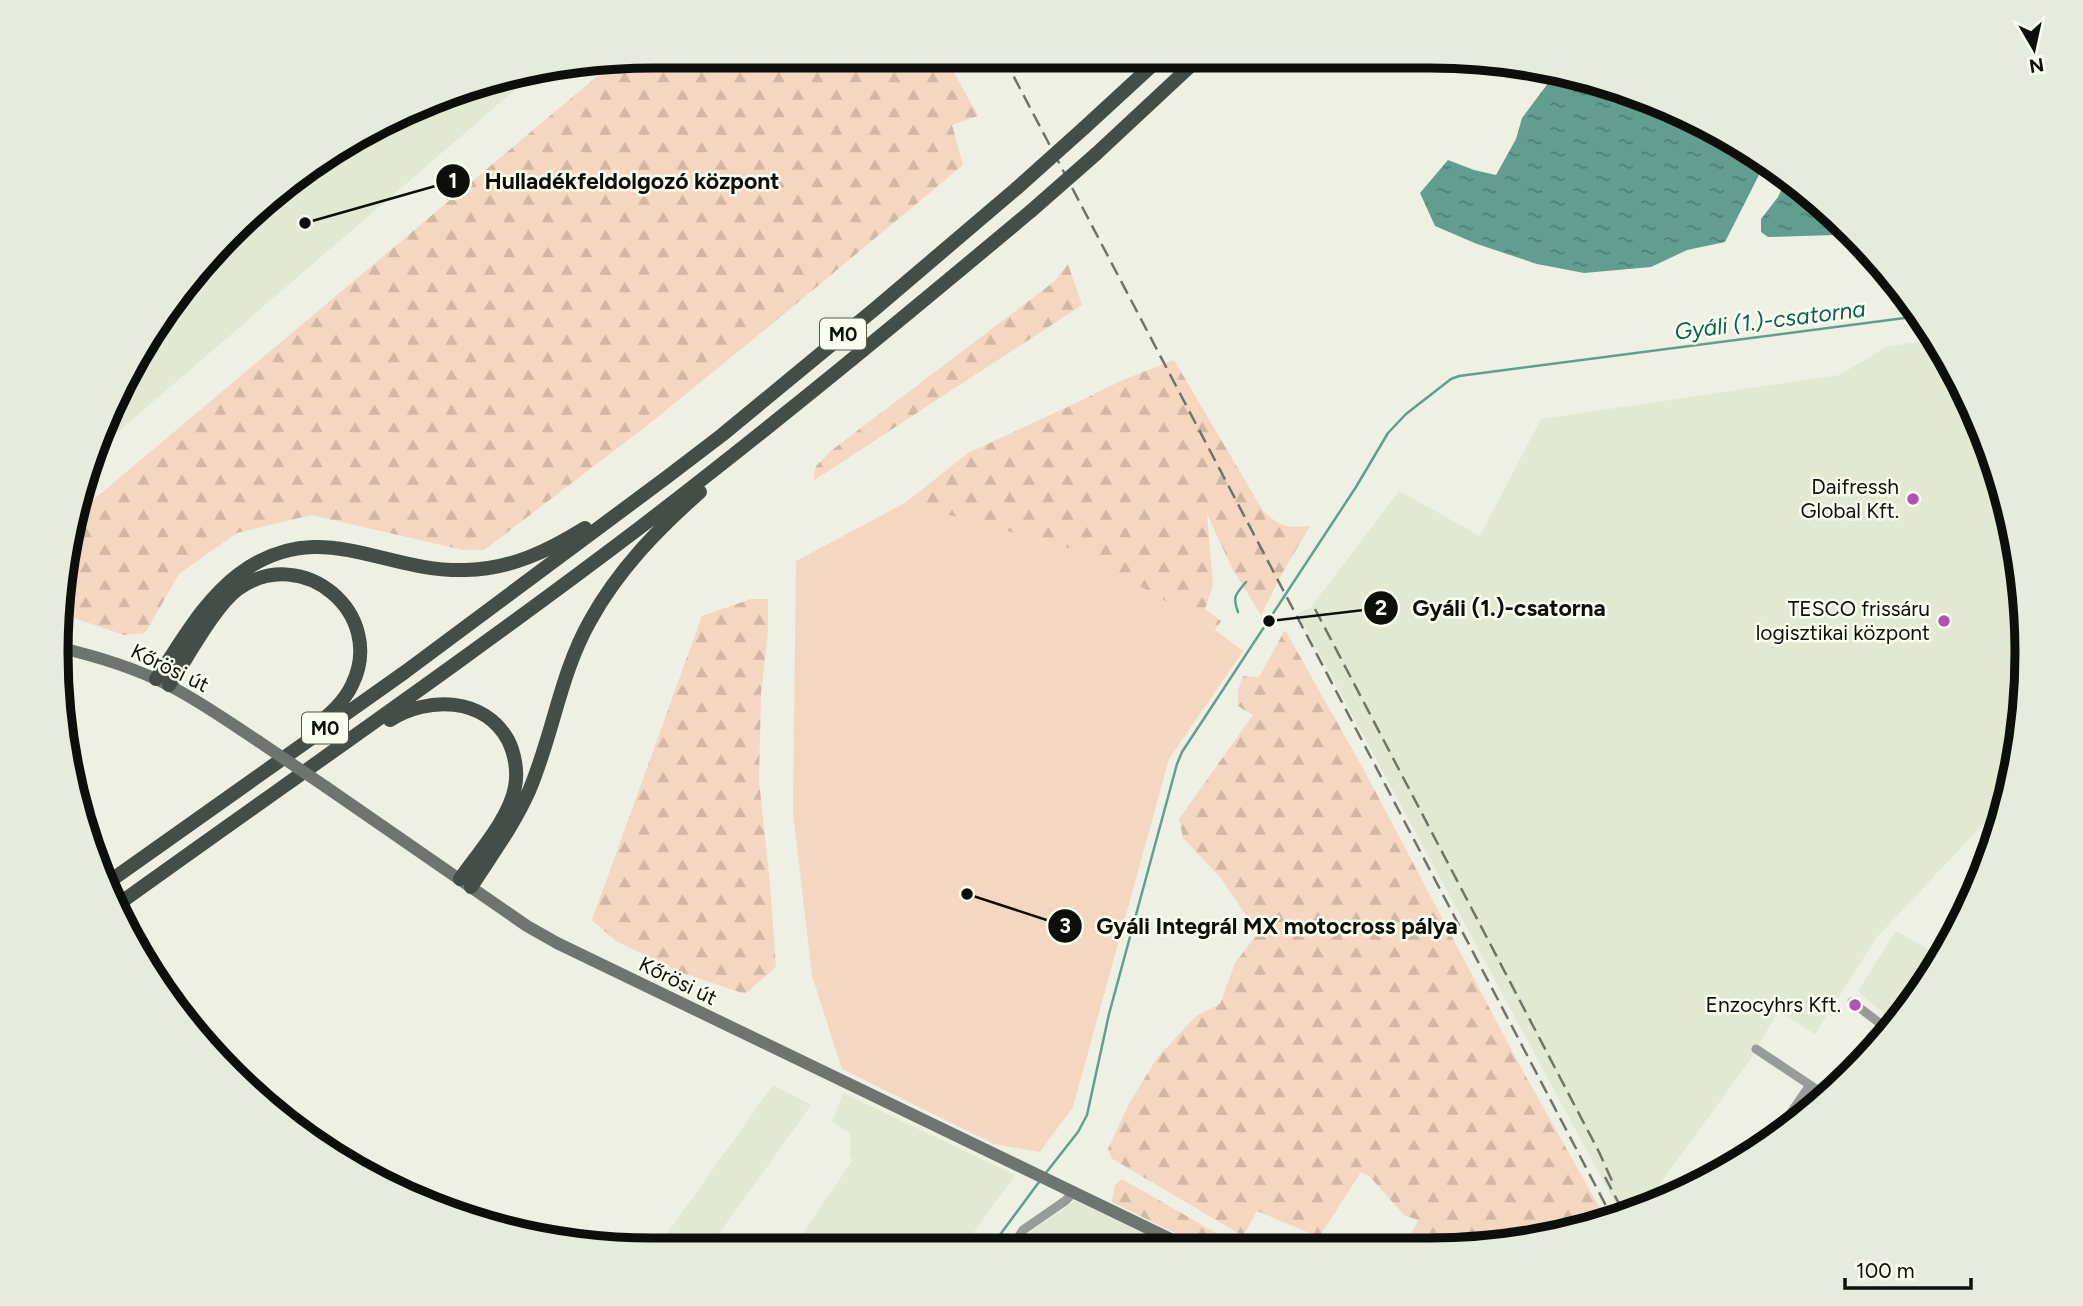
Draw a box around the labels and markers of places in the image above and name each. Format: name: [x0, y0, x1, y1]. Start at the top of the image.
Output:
callout: Hulladékfeldolgozó központ: [436, 159, 794, 203]
place label: Daifressh Global Kft.: [1801, 474, 1899, 523]
marker: Daifressh Global Kft.: [1905, 491, 1921, 507]
callout: Gyáli (1.)-csatorna: [1363, 586, 1620, 630]
place label: TESCO frissáru logisztikai központ: [1756, 596, 1930, 645]
marker: TESCO frissáru logisztikai központ: [1936, 613, 1952, 629]
callout: Gyáli Integrál MX motocross pálya: [1047, 904, 1472, 948]
place label: Enzocyhrs Kft.: [1706, 992, 1841, 1017]
marker: Enzocyhrs Kft.: [1847, 997, 1863, 1013]

